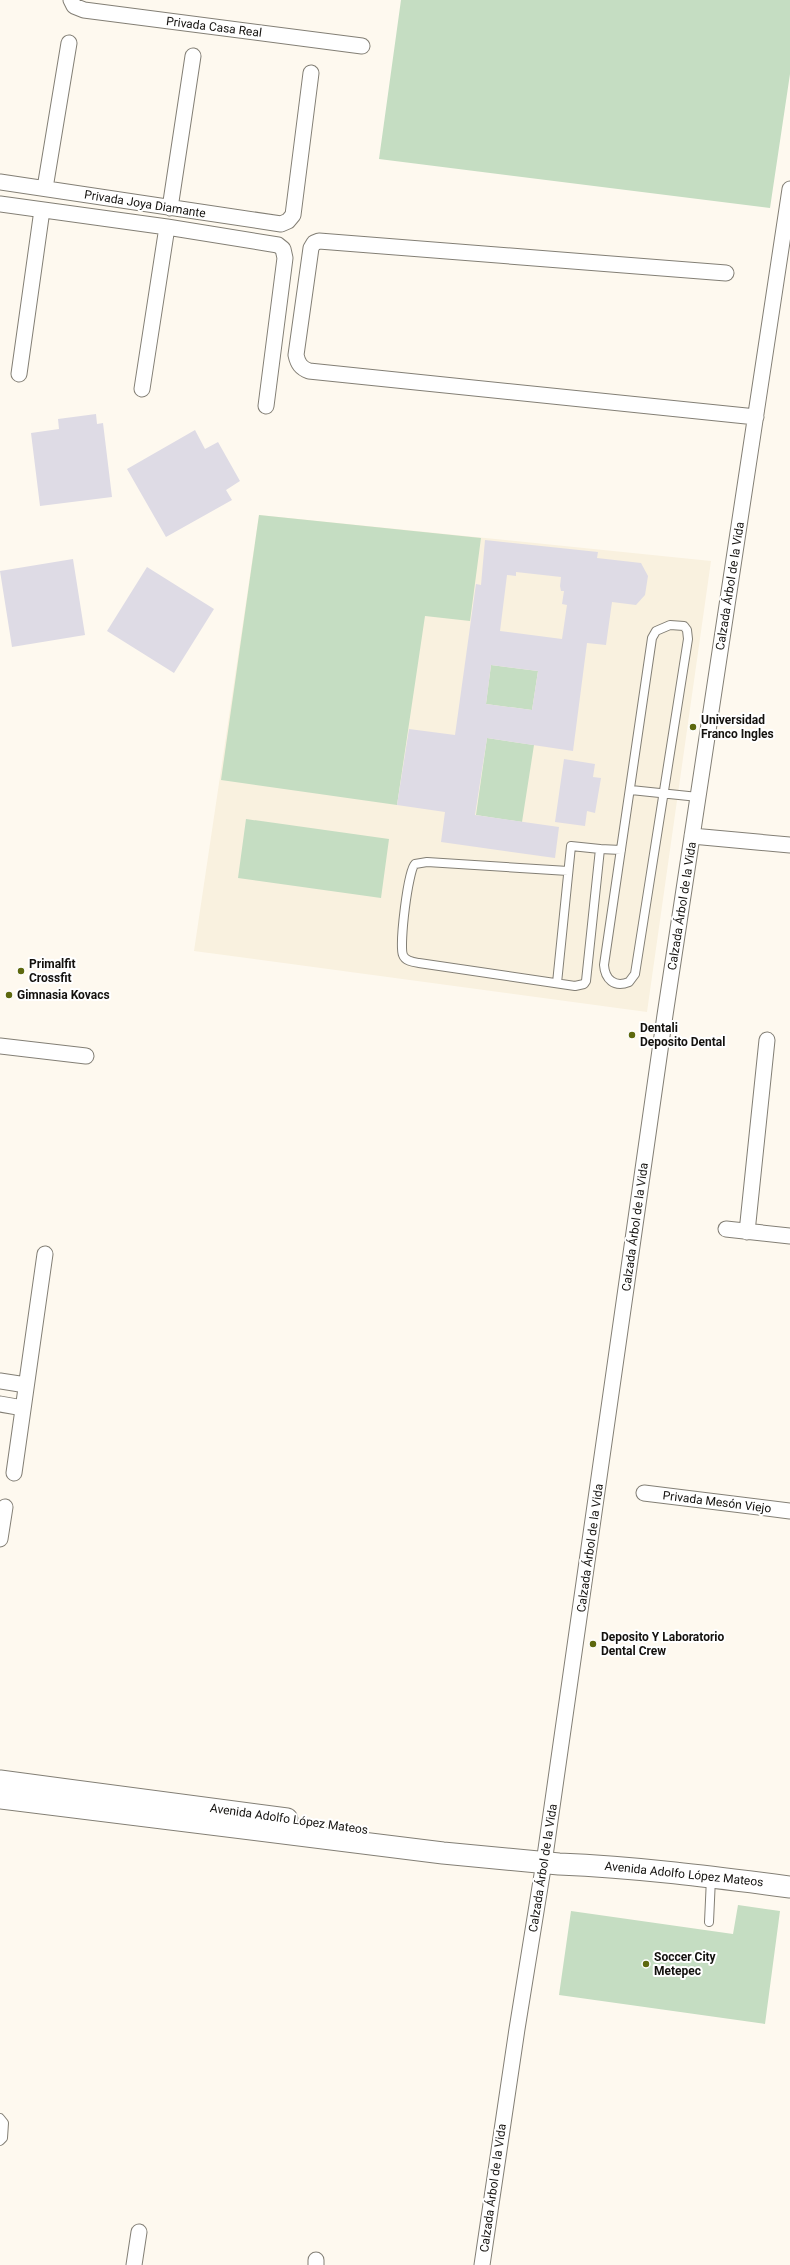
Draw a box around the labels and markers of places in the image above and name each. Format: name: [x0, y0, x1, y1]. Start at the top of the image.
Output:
place label: Universidad Franco Ingles: [701, 713, 774, 741]
marker: Universidad Franco Ingles: [688, 722, 698, 732]
place label: Primalfit Crossfit: [29, 957, 76, 985]
marker: Primalfit Crossfit: [16, 966, 26, 976]
place label: Gimnasia Kovacs: [17, 988, 110, 1002]
marker: Gimnasia Kovacs: [4, 990, 14, 1000]
place label: Dentali Deposito Dental: [640, 1021, 725, 1049]
marker: Dentali Deposito Dental: [627, 1030, 637, 1040]
place label: Deposito Y Laboratorio Dental Crew: [601, 1630, 725, 1658]
marker: Deposito Y Laboratorio Dental Crew: [588, 1639, 598, 1649]
place label: Soccer City Metepec: [654, 1950, 717, 1978]
marker: Soccer City Metepec: [641, 1959, 651, 1969]

